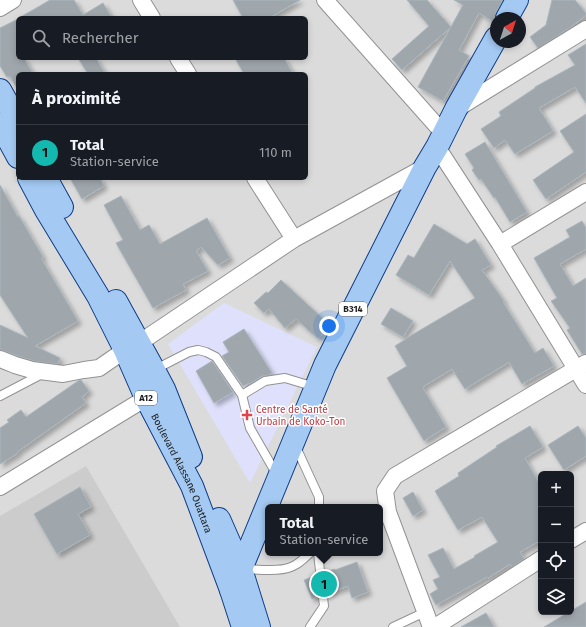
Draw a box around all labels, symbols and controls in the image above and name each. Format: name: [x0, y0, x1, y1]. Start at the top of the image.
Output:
north arrow: [490, 12, 526, 48]
search box: [16, 16, 308, 60]
icon: search: [30, 27, 52, 49]
text: Rechercher: [62, 29, 138, 47]
text: À proximité: [32, 88, 121, 109]
text: Total: [70, 136, 104, 154]
text: 1: [42, 145, 48, 160]
text: 110 m: [259, 145, 292, 160]
text: Station-service: [70, 154, 159, 169]
road number: B314: [339, 302, 367, 316]
your location: [319, 316, 339, 336]
road number: A12: [135, 391, 157, 405]
place label: Centre de Santé Urbain de Koko-Ton: [256, 404, 345, 428]
marker: Centre de Santé Urbain de Koko-Ton: [241, 409, 253, 421]
street label: Boulevard Alassane Ouattara: [148, 412, 214, 535]
map controls: [538, 471, 574, 615]
button: +: [538, 471, 574, 507]
popup: [265, 504, 383, 556]
button: −: [538, 507, 574, 543]
text: Total: [280, 514, 314, 532]
text: Station-service: [280, 532, 368, 547]
button: locate: [538, 543, 574, 579]
pin: 1: [311, 569, 337, 599]
button: layers: [538, 579, 574, 615]

